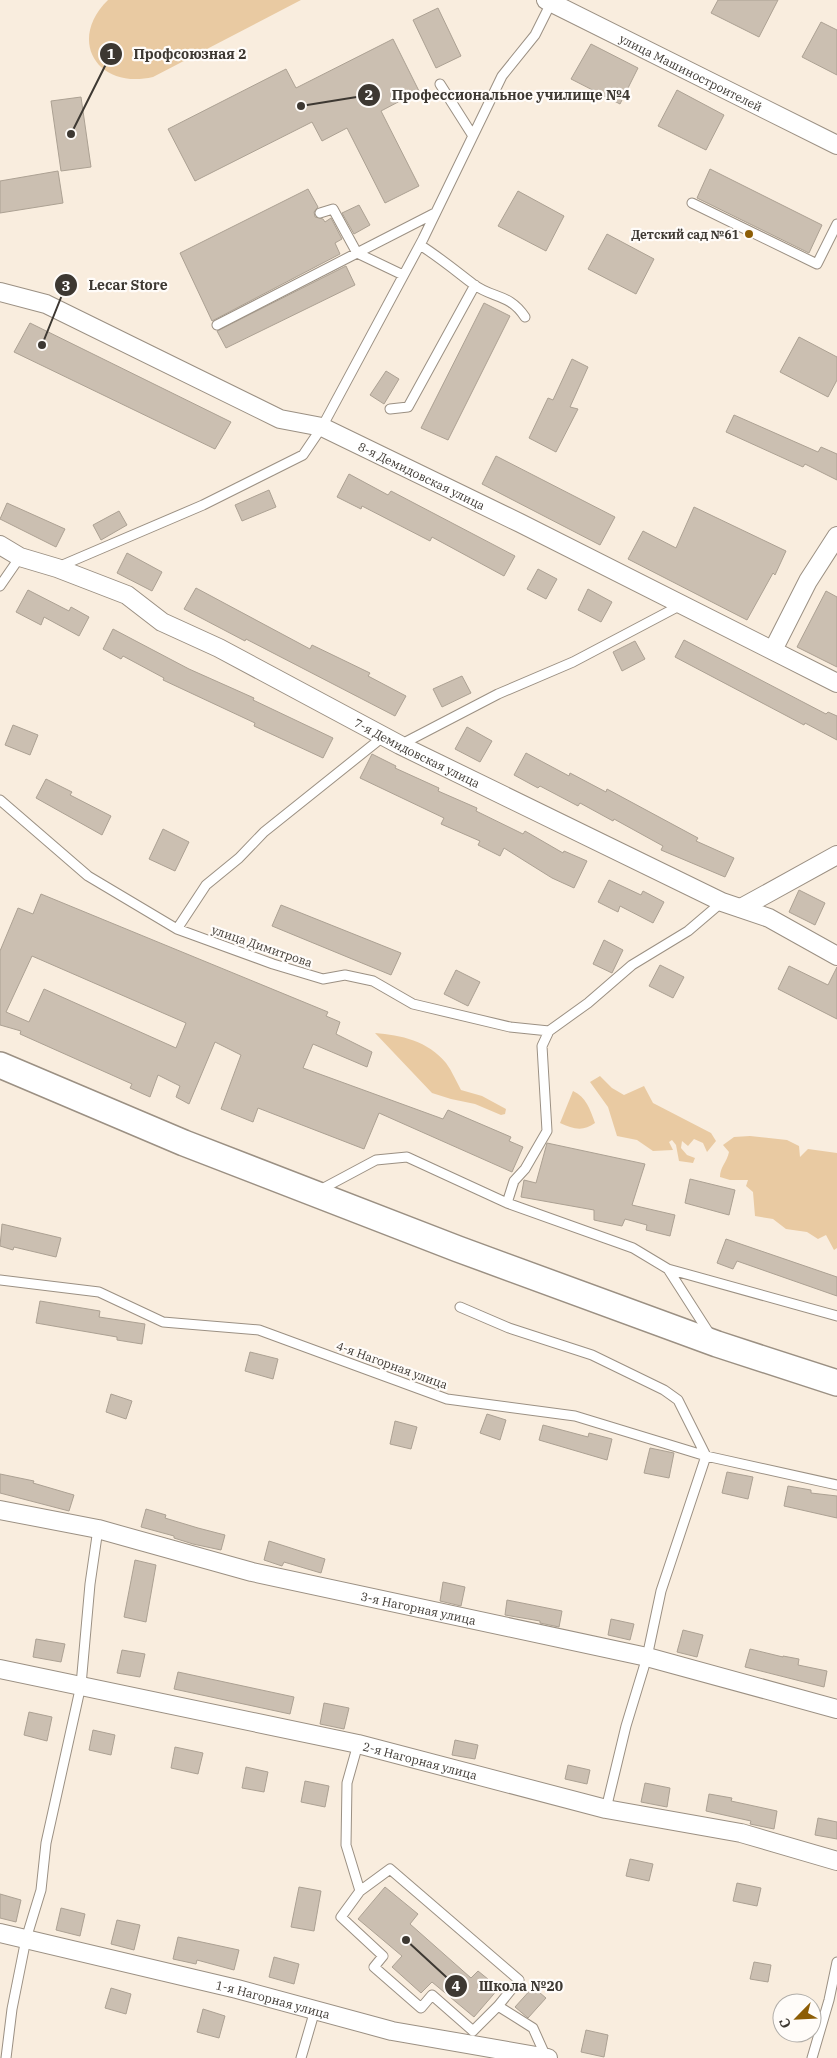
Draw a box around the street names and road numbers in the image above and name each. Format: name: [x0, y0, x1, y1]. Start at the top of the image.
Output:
street label: улица Машиностроителей: [617, 30, 765, 114]
street label: 8-я Демидовская улица: [356, 438, 488, 513]
street label: 7-я Демидовская улица: [352, 714, 483, 791]
street label: улица Димитрова: [210, 922, 315, 970]
street label: 4-я Нагорная улица: [334, 1338, 450, 1392]
street label: 3-я Нагорная улица: [359, 1588, 478, 1628]
street label: 2-я Нагорная улица: [361, 1738, 479, 1783]
street label: 1-я Нагорная улица: [215, 1977, 332, 2022]

